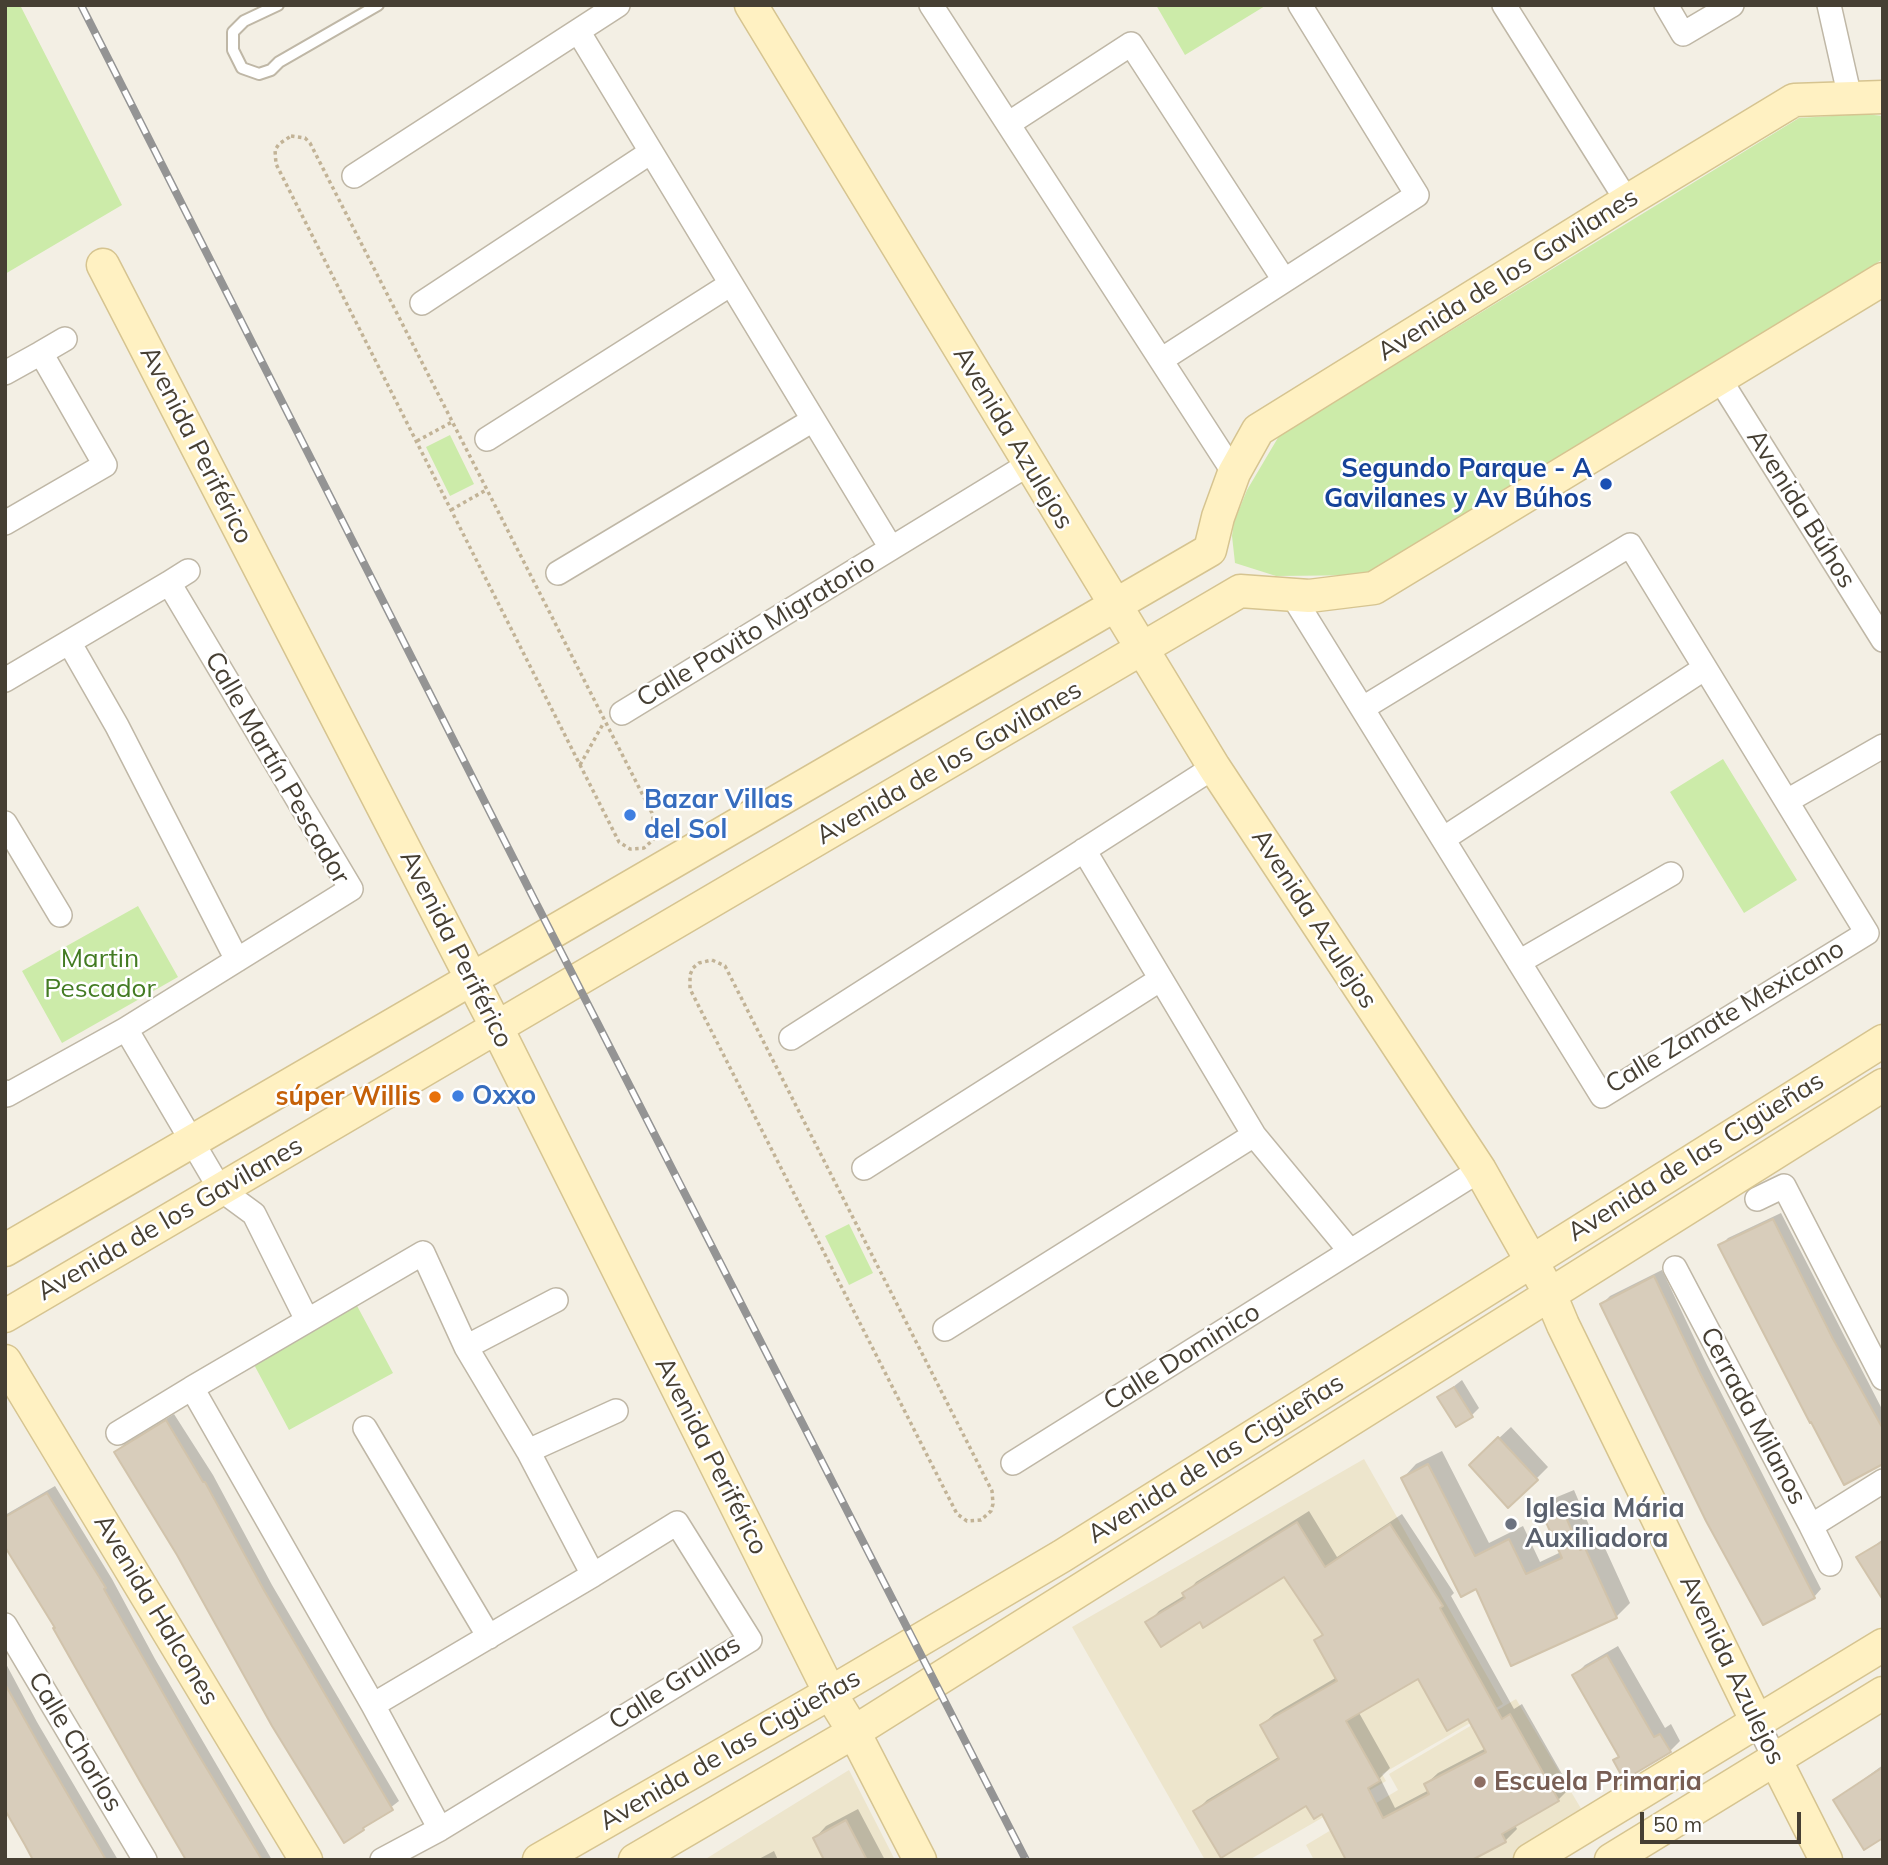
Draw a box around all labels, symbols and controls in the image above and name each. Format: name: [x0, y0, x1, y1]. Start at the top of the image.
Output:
street label: Avenida de los Gavilanes: [1372, 182, 1644, 368]
street label: Avenida Periférico: [133, 341, 259, 549]
street label: Avenida Azulejos: [946, 341, 1080, 535]
street label: Avenida Búhos: [1740, 424, 1862, 594]
place label: Segundo Parque - A Gavilanes y Av Búhos: [1324, 453, 1592, 514]
marker: Segundo Parque - A Gavilanes y Av Búhos: [1598, 476, 1614, 492]
street label: Calle Pavito Migratorio: [631, 548, 881, 714]
street label: Calle Martín Pescador: [198, 646, 356, 890]
street label: Avenida de los Gavilanes: [811, 674, 1087, 852]
place label: Bazar Villas del Sol: [644, 784, 793, 846]
marker: Bazar Villas del Sol: [622, 807, 638, 823]
street label: Avenida Azulejos: [1244, 824, 1384, 1014]
street label: Avenida Periférico: [393, 845, 519, 1053]
street label: Calle Zanate Mexicano: [1600, 933, 1850, 1101]
park label: Martin Pescador: [44, 943, 156, 1004]
street label: Avenida de las Cigüeñas: [1562, 1065, 1830, 1249]
place label: Oxxo: [472, 1080, 536, 1112]
place label: súper Willis: [275, 1081, 421, 1113]
marker: Oxxo: [450, 1088, 466, 1104]
marker: súper Willis: [427, 1089, 443, 1105]
street label: Avenida de los Gavilanes: [32, 1130, 308, 1308]
street label: Calle Dominico: [1098, 1296, 1266, 1418]
street label: Cerrada Milanos: [1693, 1322, 1813, 1510]
street label: Avenida Periférico: [648, 1352, 774, 1560]
street label: Avenida de las Cigüeñas: [1082, 1367, 1350, 1551]
place label: Iglesia Mária Auxiliadora: [1525, 1493, 1685, 1554]
street label: Avenida Halcones: [87, 1509, 225, 1711]
marker: Iglesia Mária Auxiliadora: [1503, 1516, 1519, 1532]
street label: Avenida Azulejos: [1673, 1570, 1791, 1770]
street label: Calle Grullas: [603, 1629, 747, 1737]
street label: Avenida de las Cigüeñas: [594, 1662, 866, 1838]
street label: Calle Chorlos: [21, 1666, 129, 1818]
place label: Escuela Primaria: [1494, 1766, 1702, 1798]
marker: Escuela Primaria: [1472, 1774, 1488, 1790]
scale bar: [1643, 1798, 1804, 1842]
text: 50 m: [1653, 1811, 1702, 1837]

